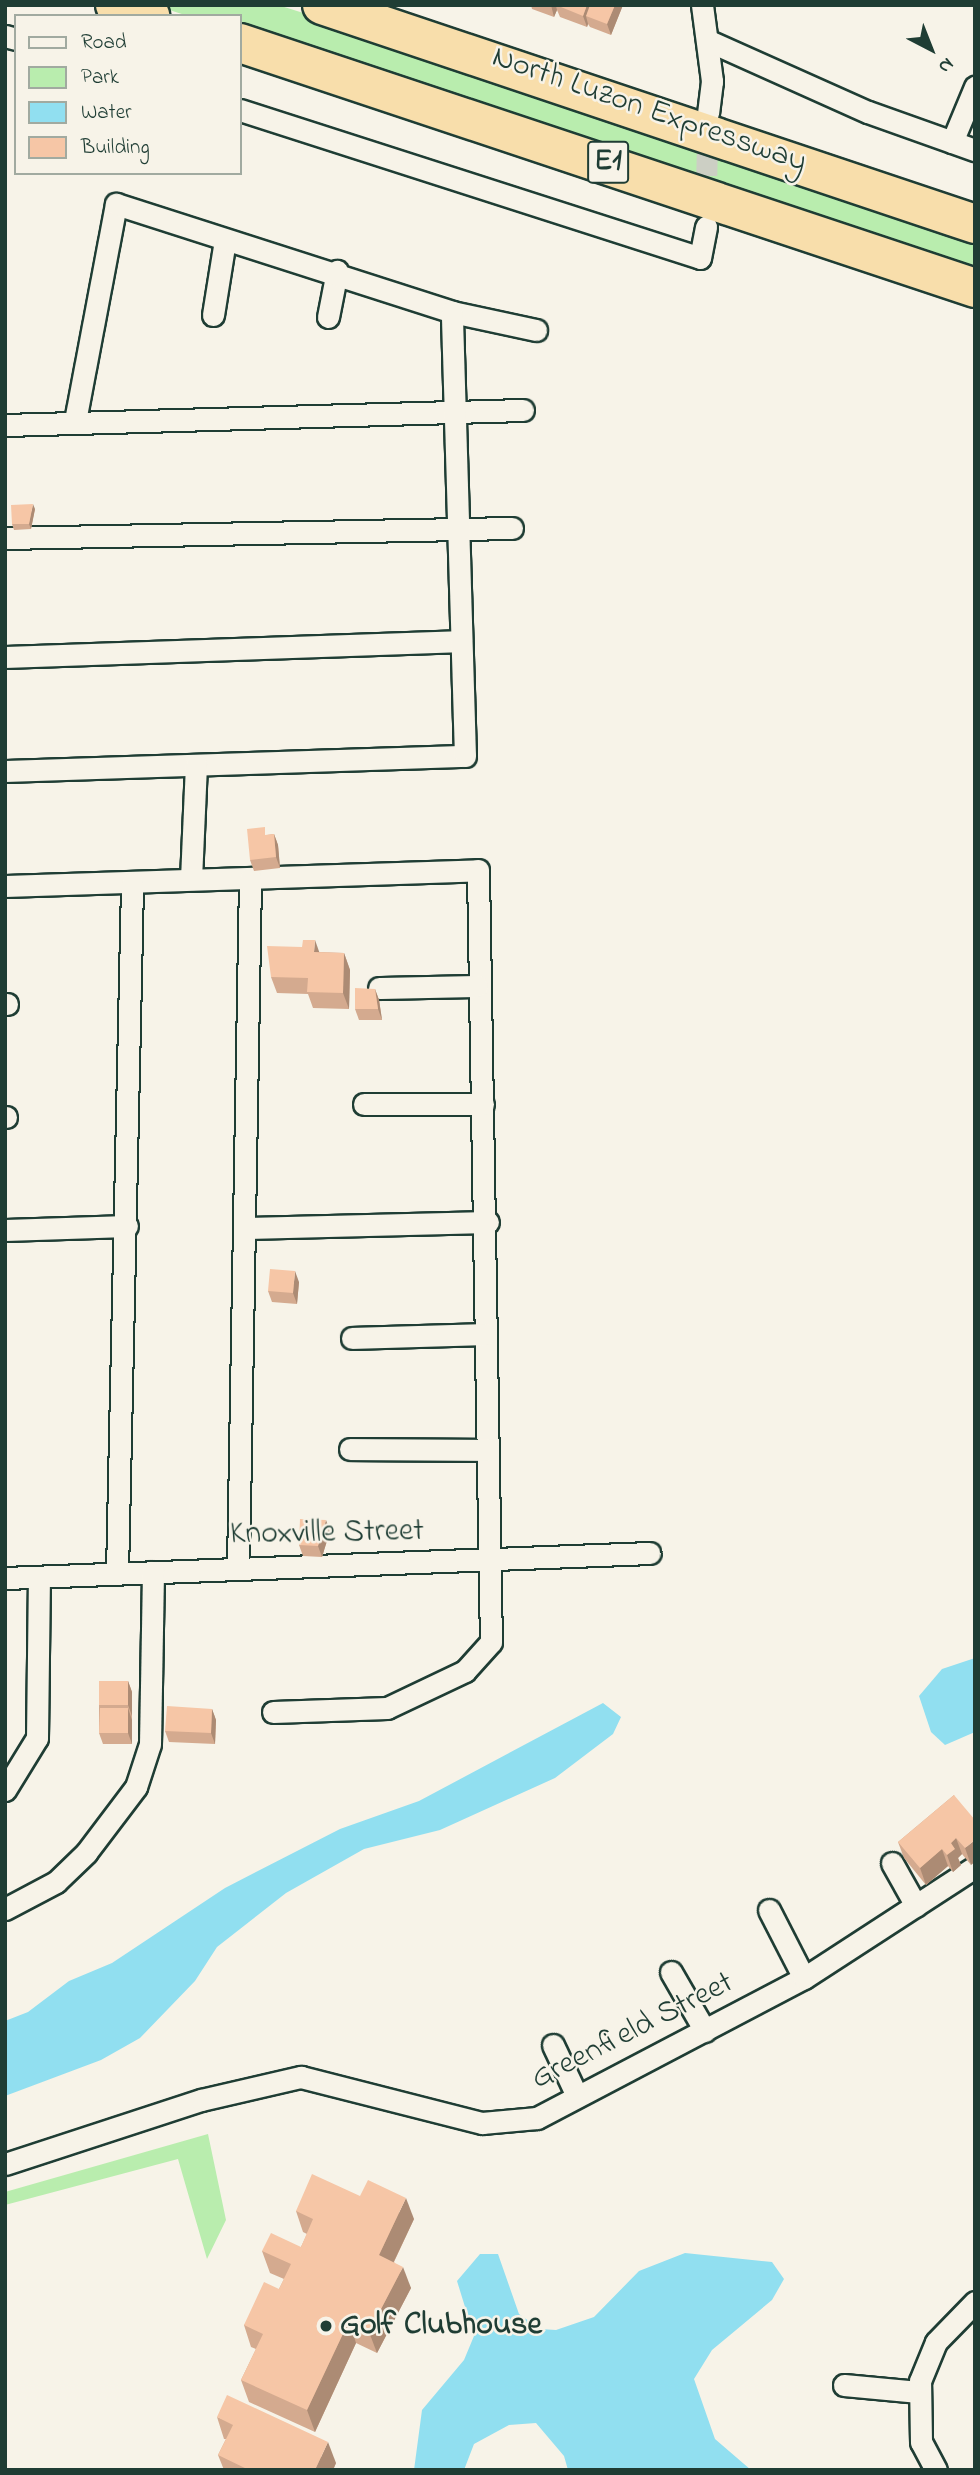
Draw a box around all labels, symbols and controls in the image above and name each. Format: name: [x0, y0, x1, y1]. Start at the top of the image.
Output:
legend: [14, 14, 242, 175]
north arrow: [896, 14, 966, 84]
text: Road: [81, 28, 127, 58]
street label: North Luzon Expressway: [487, 39, 811, 183]
text: N: [932, 51, 959, 79]
text: Park: [81, 63, 119, 93]
text: Water: [81, 98, 132, 128]
text: Building: [81, 133, 150, 163]
road number: E1: [587, 136, 629, 188]
street label: Knoxville Street: [230, 1513, 424, 1555]
street label: Greenfield Street: [526, 1965, 740, 2099]
place label: Golf Clubhouse: [340, 2307, 542, 2345]
marker: Golf Clubhouse: [318, 2318, 334, 2334]

